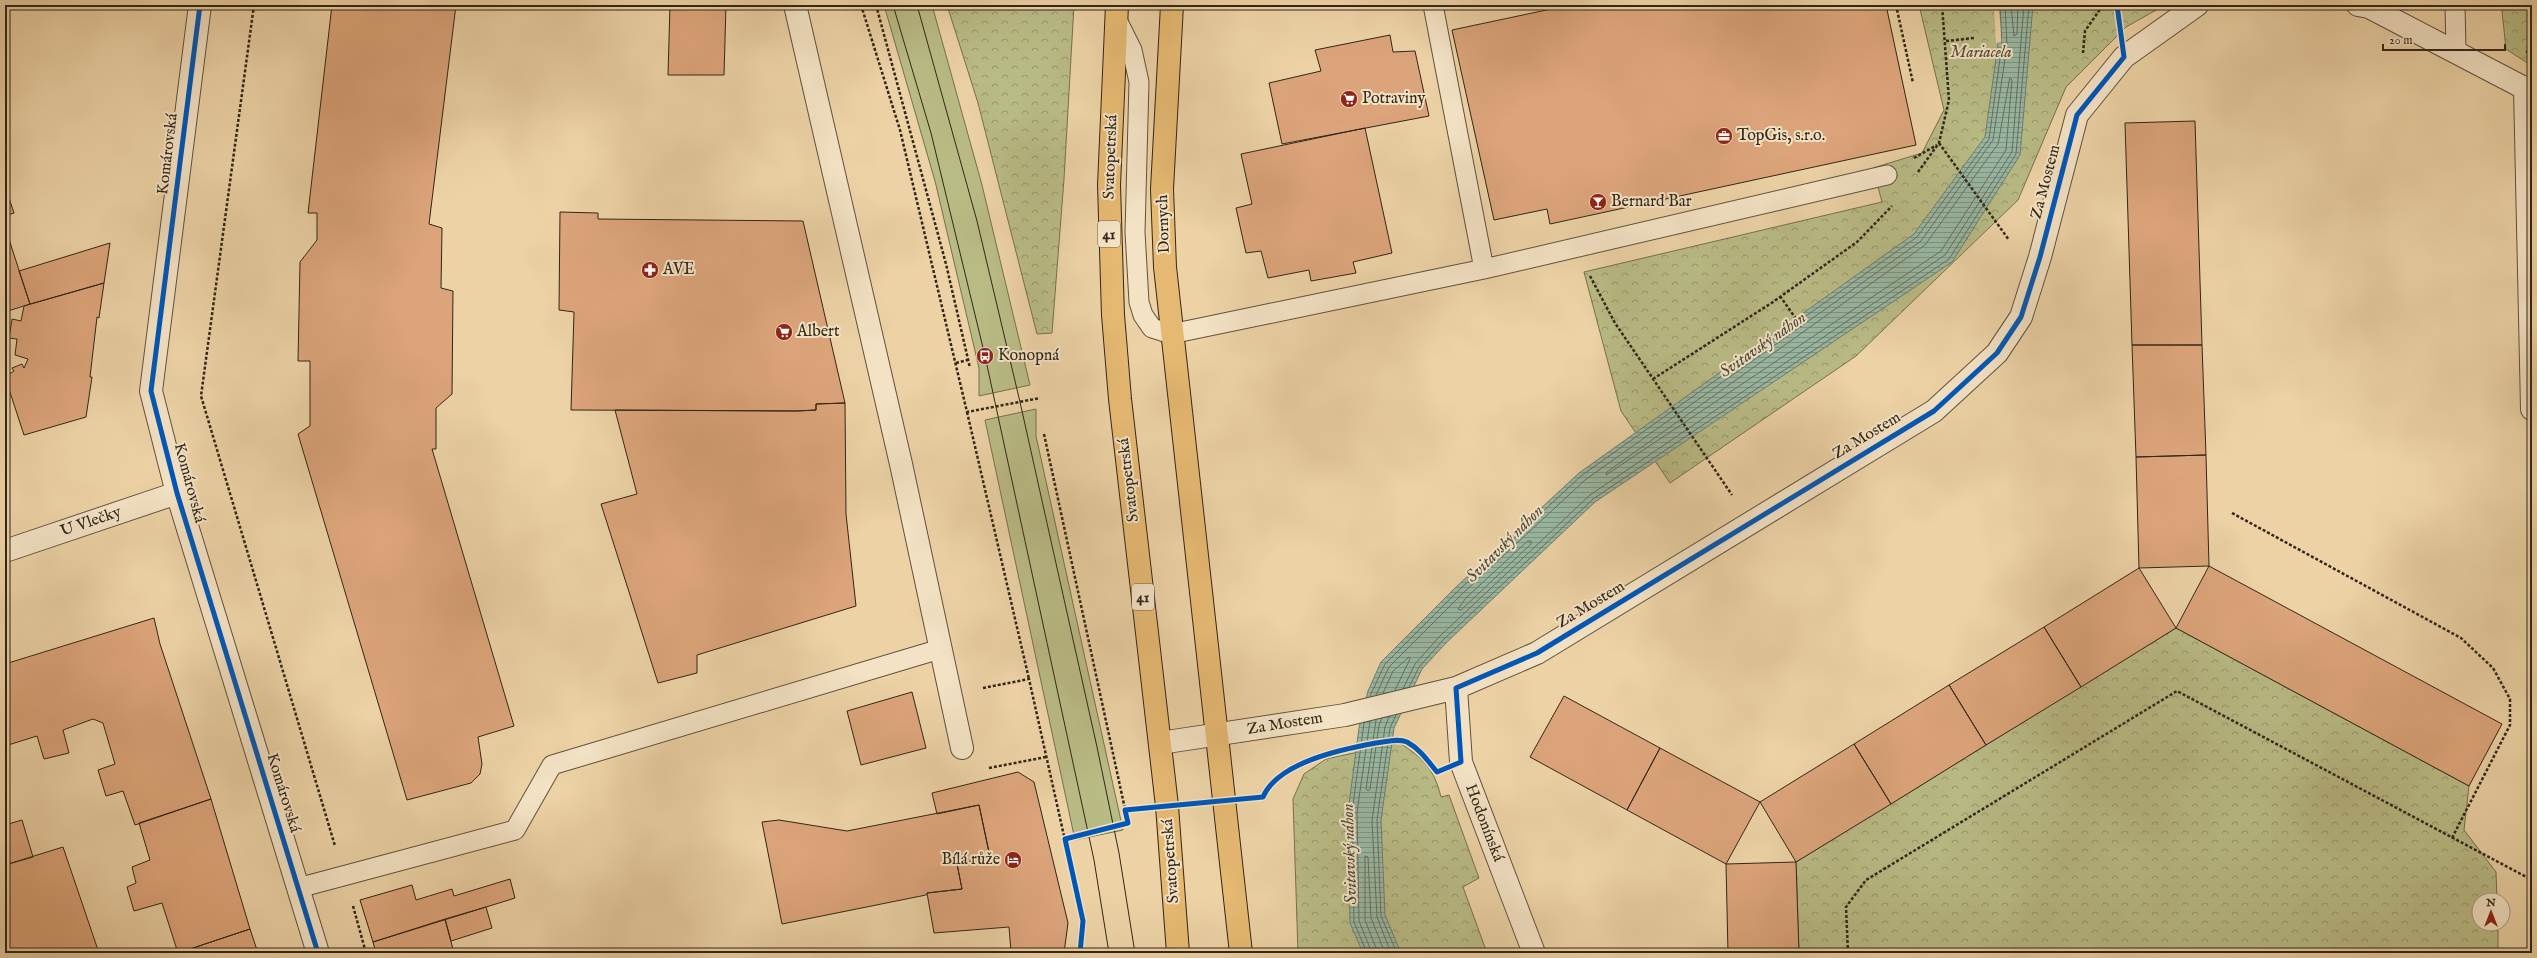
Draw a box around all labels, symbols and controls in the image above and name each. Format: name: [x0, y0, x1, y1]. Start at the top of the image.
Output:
scale bar: [2383, 26, 2505, 52]
text: 20 m: [2389, 33, 2412, 48]
park label: Mariacela: [1950, 43, 2012, 63]
supermarket icon: Potraviny: [1339, 89, 1359, 109]
place label: Potraviny: [1362, 89, 1425, 109]
street label: Komárovská: [153, 112, 183, 196]
street label: Svatopetrská: [1100, 114, 1122, 200]
office icon: TopGis, s.r.o.: [1714, 126, 1734, 146]
place label: TopGis, s.r.o.: [1737, 126, 1825, 146]
street label: Za Mostem: [2027, 143, 2065, 221]
bar icon: Bernard Bar: [1588, 192, 1608, 212]
place label: Bernard Bar: [1611, 192, 1692, 212]
street label: Dornych: [1153, 194, 1175, 254]
road number: 41: [1098, 221, 1120, 247]
pharmacy icon: AVE: [640, 260, 660, 280]
place label: AVE: [662, 260, 695, 280]
water label: Svitavský náhon: [1716, 307, 1810, 383]
supermarket icon: Albert: [774, 322, 794, 342]
place label: Albert: [796, 322, 840, 342]
bus stop icon: Konopná: [975, 346, 995, 366]
place label: Konopná: [998, 346, 1059, 366]
street label: Za Mostem: [1829, 408, 1905, 464]
street label: Svatopetrská: [1114, 437, 1144, 523]
street label: Komárovská: [169, 441, 209, 525]
water label: Svitavský náhon: [1462, 501, 1548, 587]
street label: U Vlečky: [58, 502, 124, 542]
street label: Za Mostem: [1553, 577, 1629, 633]
road number: 41: [1132, 584, 1154, 610]
street label: Za Mostem: [1246, 708, 1324, 740]
street label: Komárovská: [261, 751, 305, 835]
street label: Hodonínská: [1460, 781, 1508, 865]
water label: Svitavský náhon: [1338, 803, 1362, 905]
street label: Svatopetrská: [1158, 818, 1184, 904]
place label: Bílá růže: [941, 850, 1000, 870]
hotel icon: Bílá růže: [1003, 850, 1023, 870]
north arrow: [2471, 892, 2511, 932]
text: N: [2485, 896, 2496, 910]

